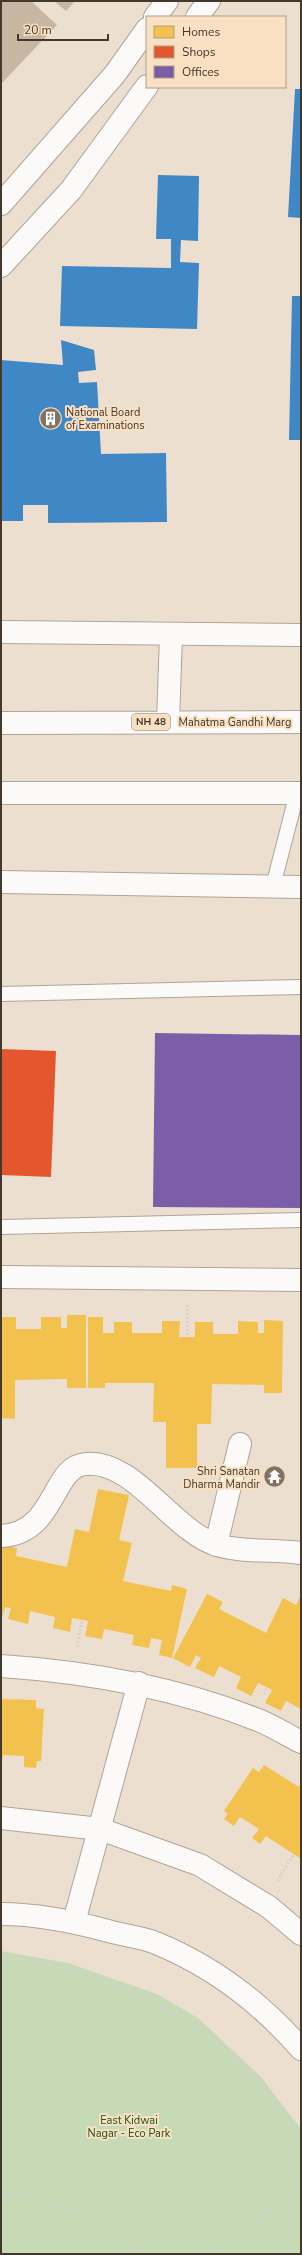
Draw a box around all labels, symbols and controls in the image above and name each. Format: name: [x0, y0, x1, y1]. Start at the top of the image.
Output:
scale bar: [18, 16, 108, 42]
legend: [146, 16, 286, 88]
text: 20 m: [24, 22, 52, 38]
text: Homes: [182, 24, 220, 40]
text: Shops: [182, 44, 216, 60]
text: Offices: [182, 64, 220, 80]
building icon: National Board of Examinations: [37, 405, 63, 431]
place label: National Board of Examinations: [66, 405, 145, 433]
road number: NH 48: [132, 714, 170, 730]
street label: Mahatma Gandhi Marg: [179, 715, 291, 730]
place label: Shri Sanatan Dharma Mandir: [183, 1464, 260, 1492]
temple icon: Shri Sanatan Dharma Mandir: [262, 1464, 288, 1490]
park label: East Kidwai Nagar - Eco Park: [88, 2113, 171, 2141]

